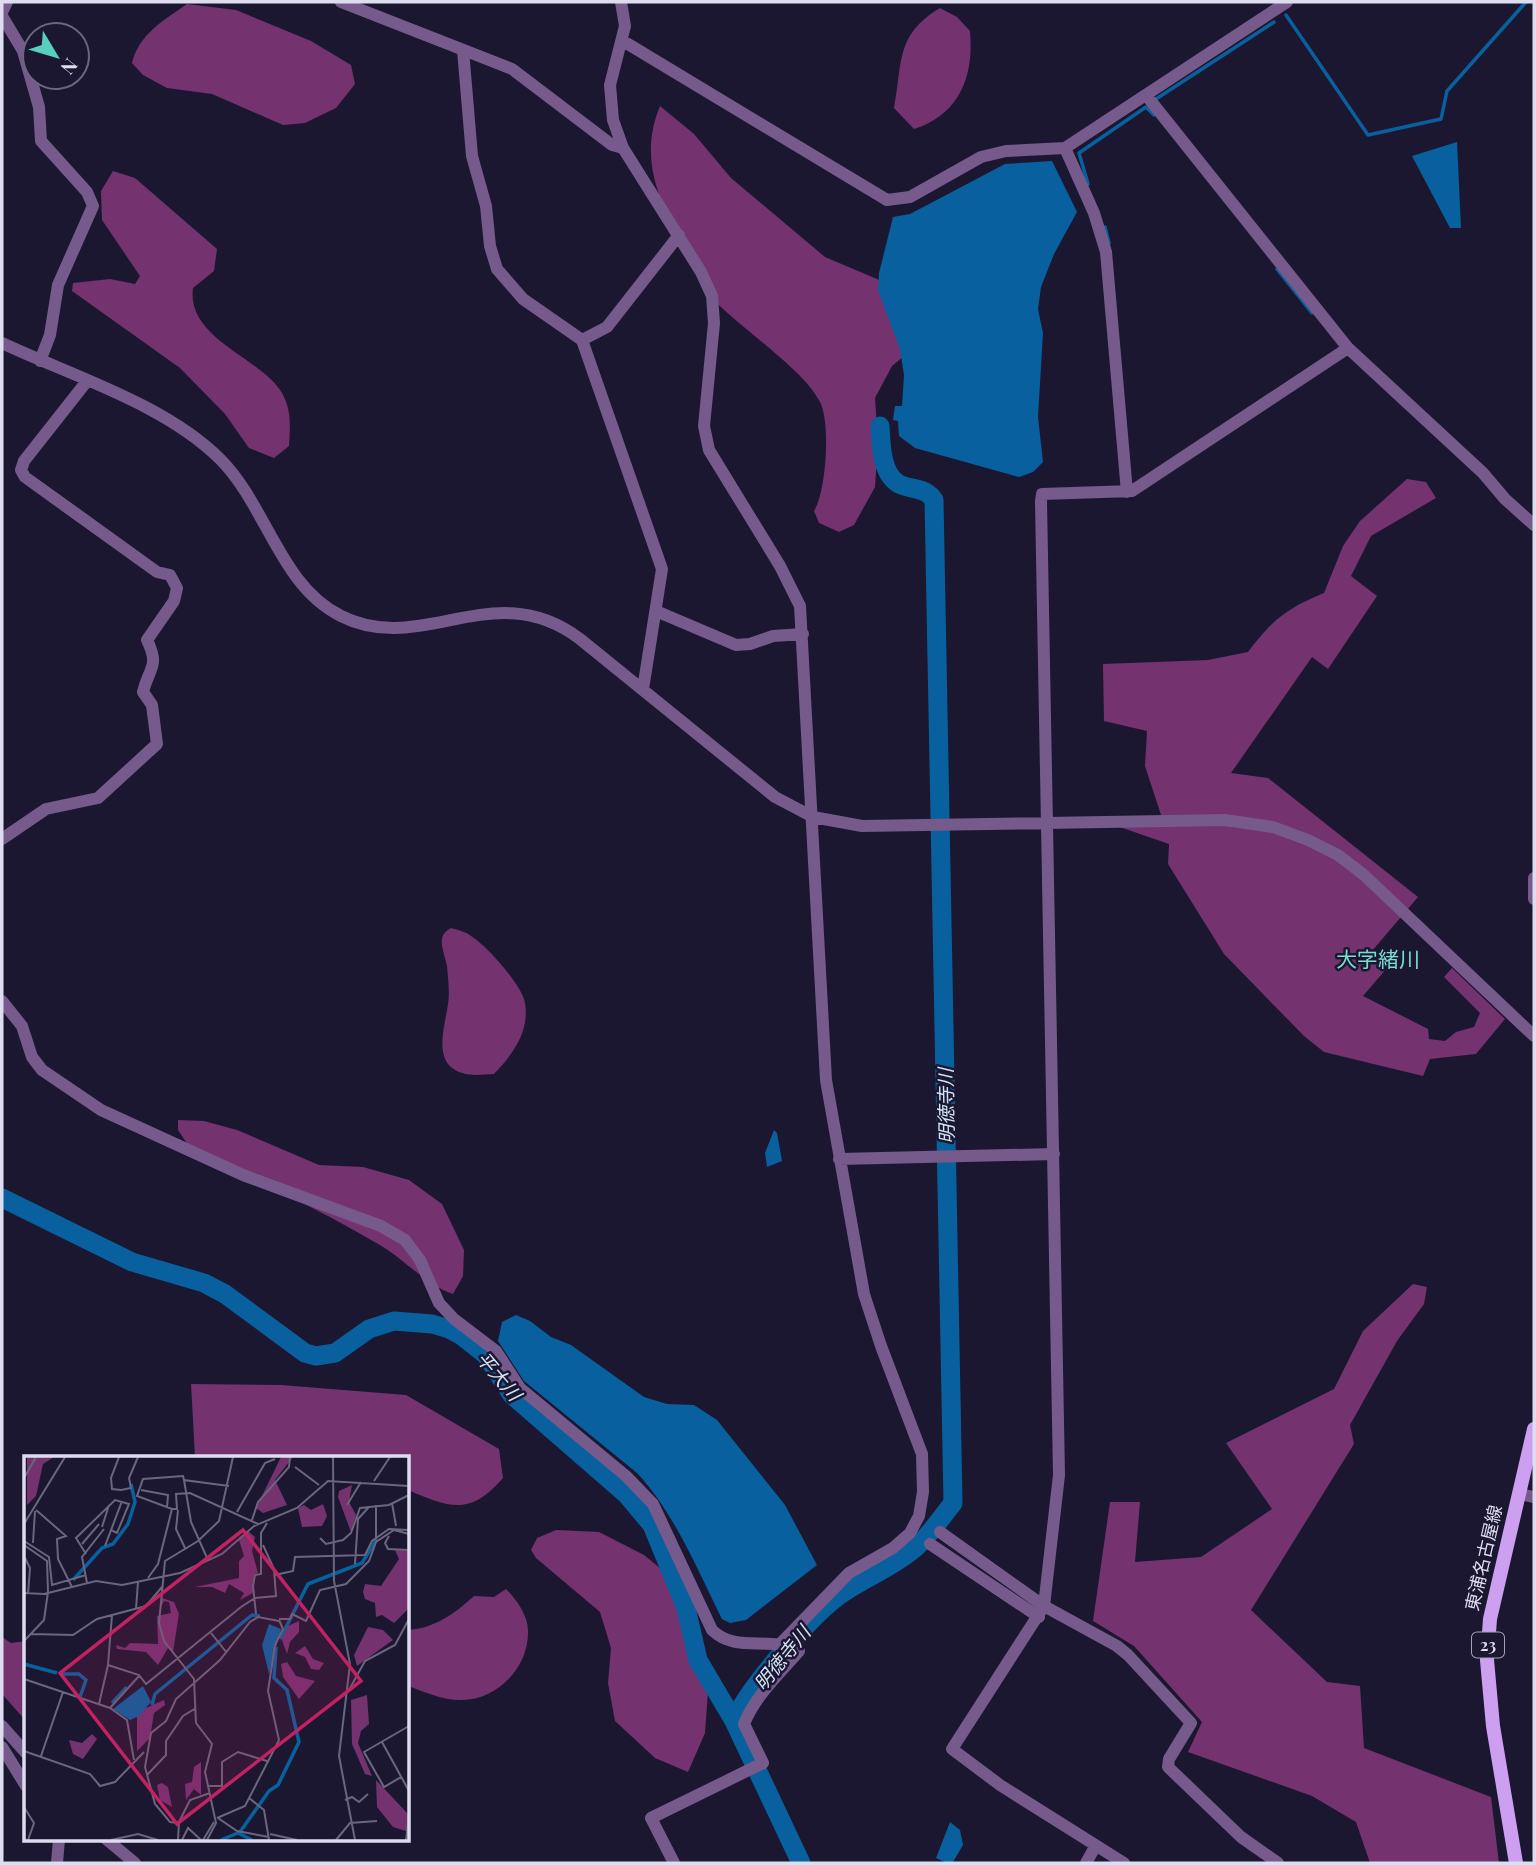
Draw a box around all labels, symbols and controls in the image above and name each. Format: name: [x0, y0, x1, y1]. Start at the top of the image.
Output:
north arrow: [21, 21, 91, 91]
text: N: [56, 54, 85, 81]
district label: 大字緒川: [1336, 944, 1420, 972]
water label: 明徳寺川: [931, 1066, 959, 1144]
water label: 平大川: [471, 1345, 529, 1407]
inset map: [24, 1456, 410, 1840]
street label: 東浦名古屋線: [1459, 1502, 1507, 1613]
water label: 明徳寺川: [747, 1618, 816, 1695]
road number: 23: [1472, 1632, 1504, 1658]

